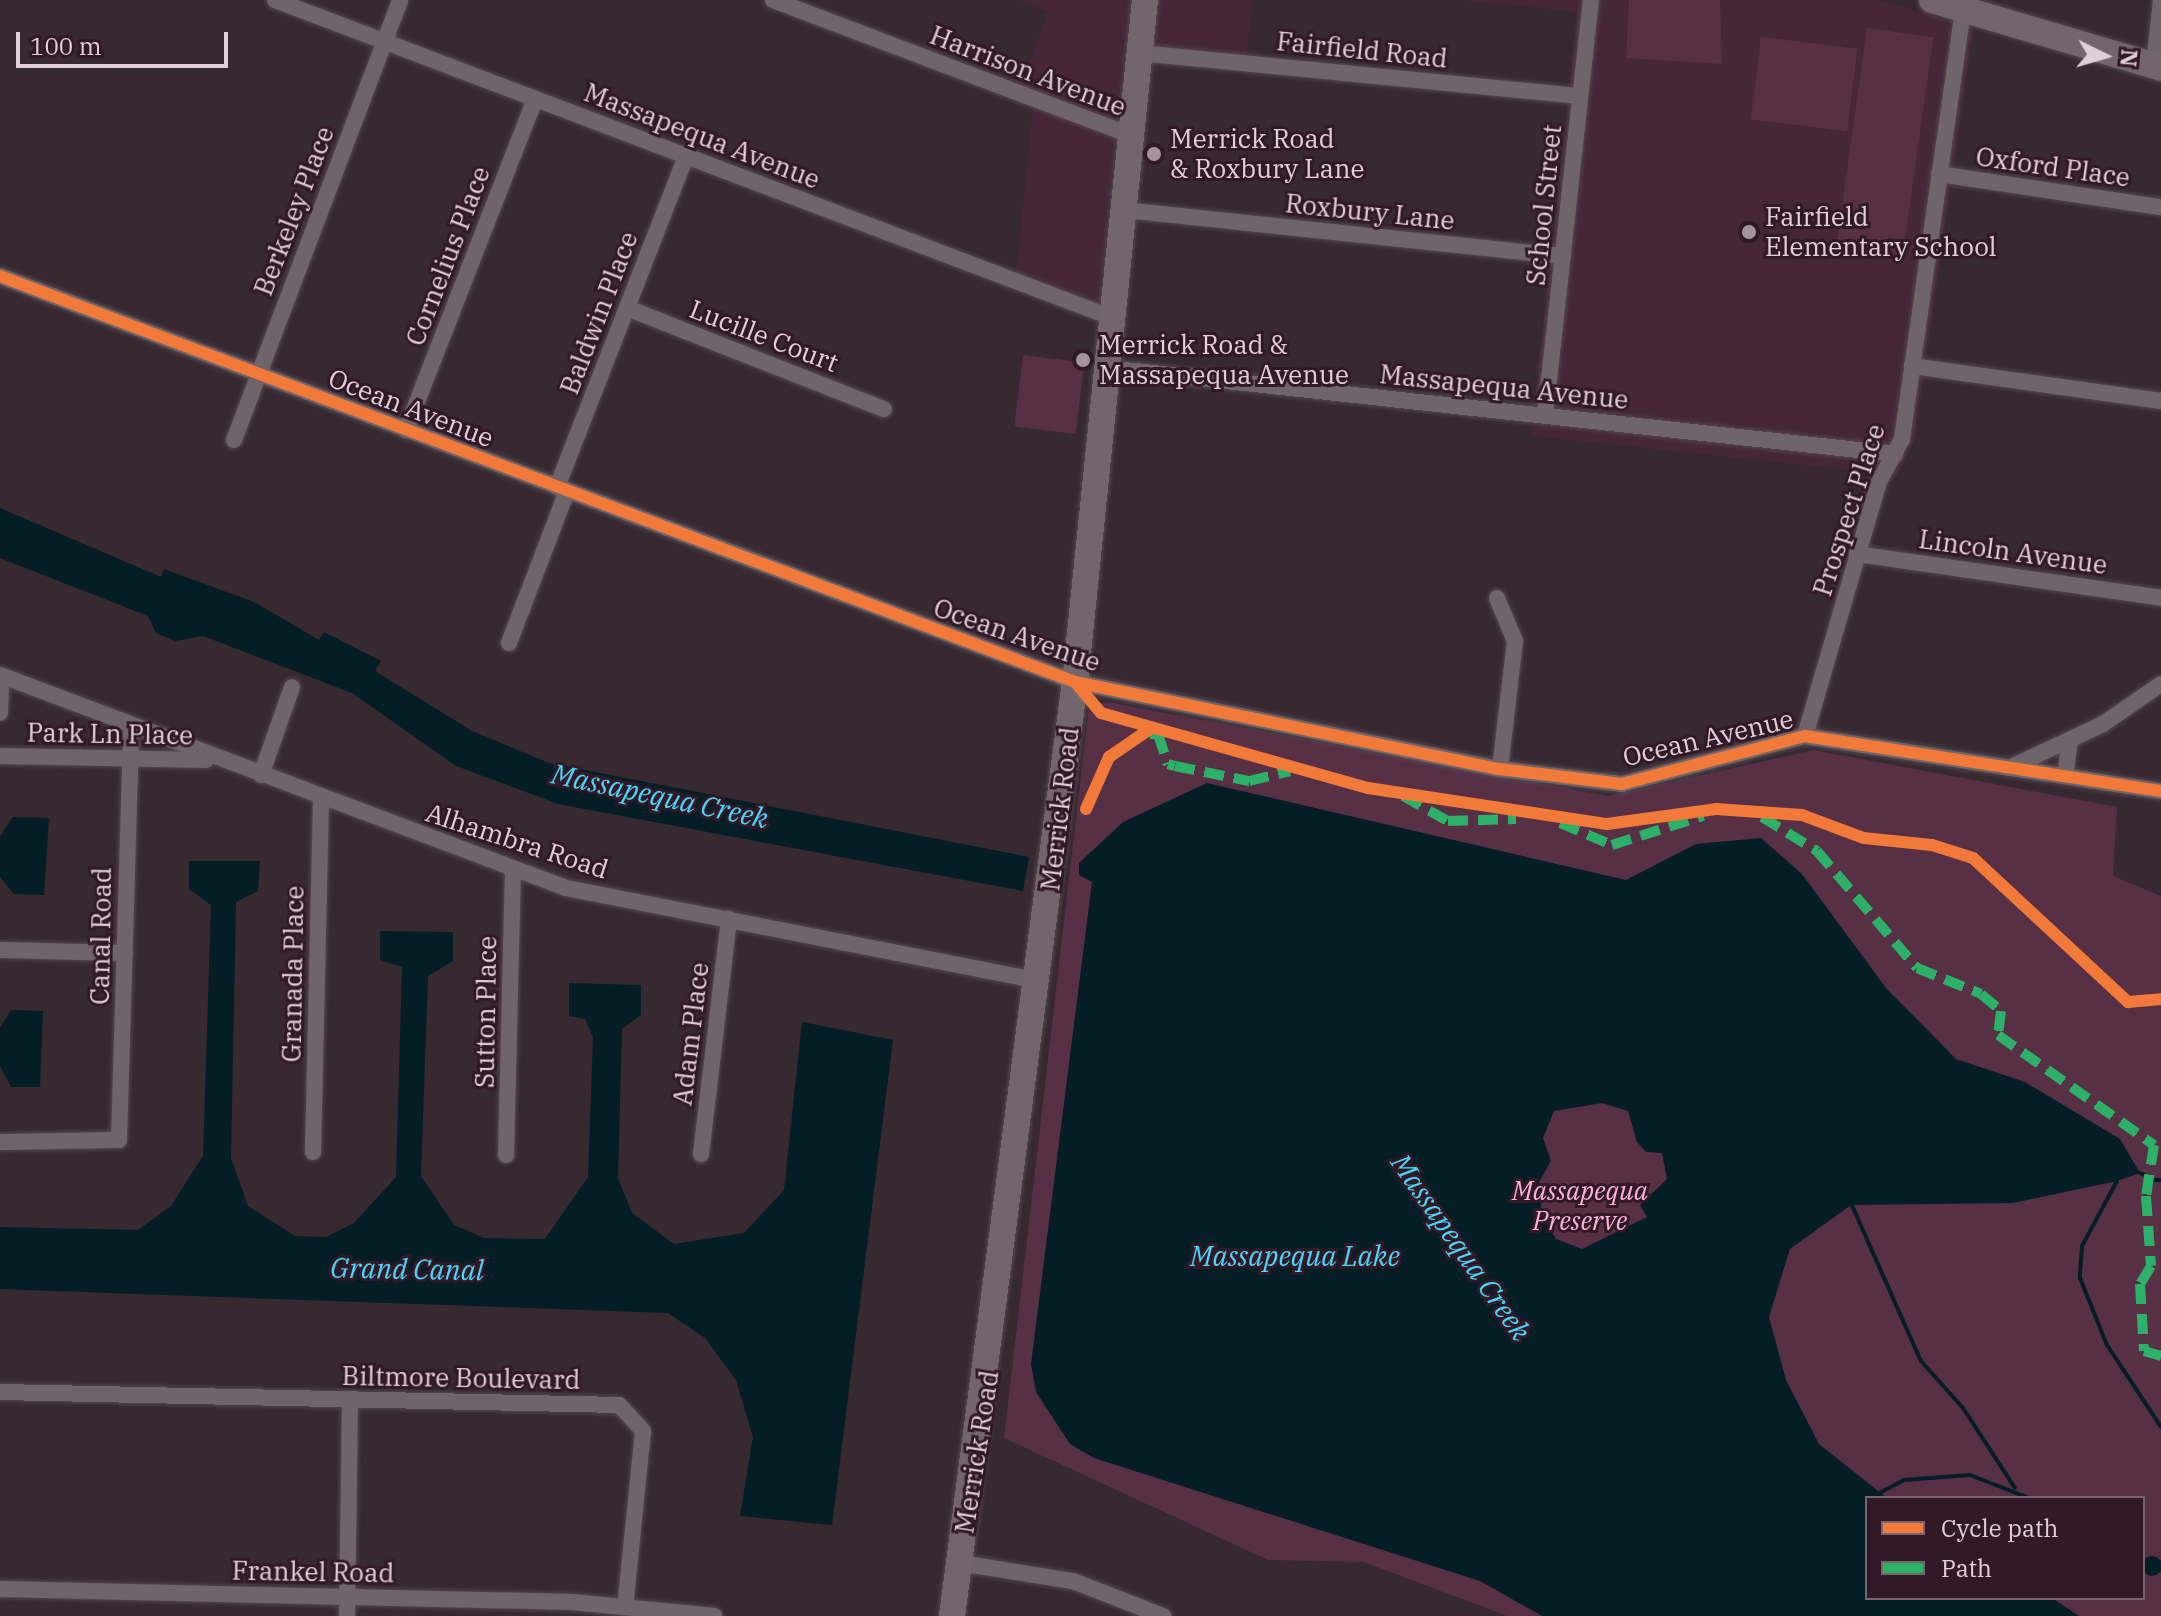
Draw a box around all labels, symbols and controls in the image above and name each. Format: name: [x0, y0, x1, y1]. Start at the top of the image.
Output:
scale bar: [20, 16, 232, 66]
north arrow: [2065, 16, 2145, 96]
street label: Harrison Avenue: [926, 19, 1130, 123]
street label: Fairfield Road: [1275, 26, 1449, 74]
text: 100 m: [30, 30, 102, 62]
text: N: [2114, 48, 2145, 68]
street label: Massapequa Avenue: [580, 77, 824, 195]
street label: Berkeley Place: [247, 122, 341, 300]
place label: Merrick Road & Roxbury Lane: [1170, 123, 1364, 184]
street label: School Street: [1520, 123, 1568, 287]
street label: Oxford Place: [1974, 141, 2132, 193]
marker: Merrick Road & Roxbury Lane: [1145, 145, 1163, 163]
street label: Cornelius Place: [399, 162, 497, 350]
street label: Roxbury Lane: [1284, 188, 1456, 236]
place label: Fairfield Elementary School: [1765, 201, 1997, 262]
marker: Fairfield Elementary School: [1740, 223, 1758, 241]
street label: Baldwin Place: [554, 227, 644, 399]
street label: Lucille Court: [685, 293, 843, 379]
place label: Merrick Road & Massapequa Avenue: [1099, 329, 1349, 390]
marker: Merrick Road & Massapequa Avenue: [1074, 351, 1092, 369]
street label: Massapequa Avenue: [1378, 358, 1630, 416]
street label: Ocean Avenue: [324, 362, 498, 454]
street label: Prospect Place: [1807, 420, 1891, 600]
street label: Lincoln Avenue: [1917, 523, 2109, 581]
street label: Ocean Avenue: [930, 592, 1104, 678]
street label: Ocean Avenue: [1620, 703, 1796, 773]
street label: Park Ln Place: [27, 717, 193, 751]
street label: Merrick Road: [1034, 725, 1086, 893]
water label: Massapequa Creek: [549, 757, 771, 835]
street label: Alhambra Road: [422, 797, 612, 885]
street label: Canal Road: [84, 867, 118, 1005]
street label: Granada Place: [276, 885, 310, 1063]
street label: Sutton Place: [469, 936, 503, 1088]
street label: Adam Place: [667, 961, 715, 1107]
water label: Massapequa Creek: [1384, 1147, 1538, 1347]
park label: Massapequa Preserve: [1512, 1175, 1648, 1236]
water label: Massapequa Lake: [1190, 1239, 1400, 1273]
water label: Grand Canal: [330, 1251, 484, 1287]
street label: Biltmore Boulevard: [341, 1360, 581, 1396]
street label: Merrick Road: [949, 1368, 1005, 1536]
legend: [1865, 1496, 2145, 1600]
text: Cycle path: [1941, 1512, 2058, 1544]
text: Path: [1941, 1552, 1992, 1584]
street label: Frankel Road: [231, 1555, 395, 1589]

